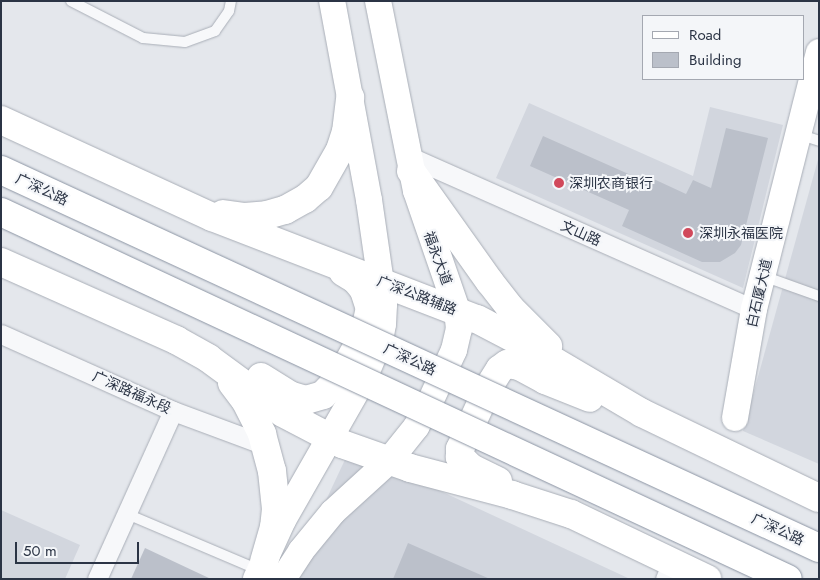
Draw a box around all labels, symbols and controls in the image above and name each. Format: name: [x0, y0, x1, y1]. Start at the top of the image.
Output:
legend: [642, 15, 805, 80]
text: Road: [689, 24, 721, 46]
text: Building: [689, 49, 741, 71]
street label: 广深公路: [13, 170, 71, 208]
place label: 深圳农商银行: [569, 175, 653, 191]
marker: 深圳农商银行: [553, 177, 565, 189]
street label: 文山路: [558, 217, 604, 249]
place label: 深圳永福医院: [699, 225, 783, 241]
marker: 深圳永福医院: [681, 226, 695, 240]
street label: 福永大道: [421, 229, 455, 287]
street label: 白石厦大道: [743, 257, 775, 329]
street label: 广深公路辅路: [375, 272, 459, 318]
street label: 广深公路: [381, 340, 439, 378]
street label: 广深路福永段: [90, 367, 174, 417]
street label: 广深公路: [749, 510, 807, 548]
scale bar: [18, 532, 141, 564]
text: 50 m: [23, 540, 57, 562]

